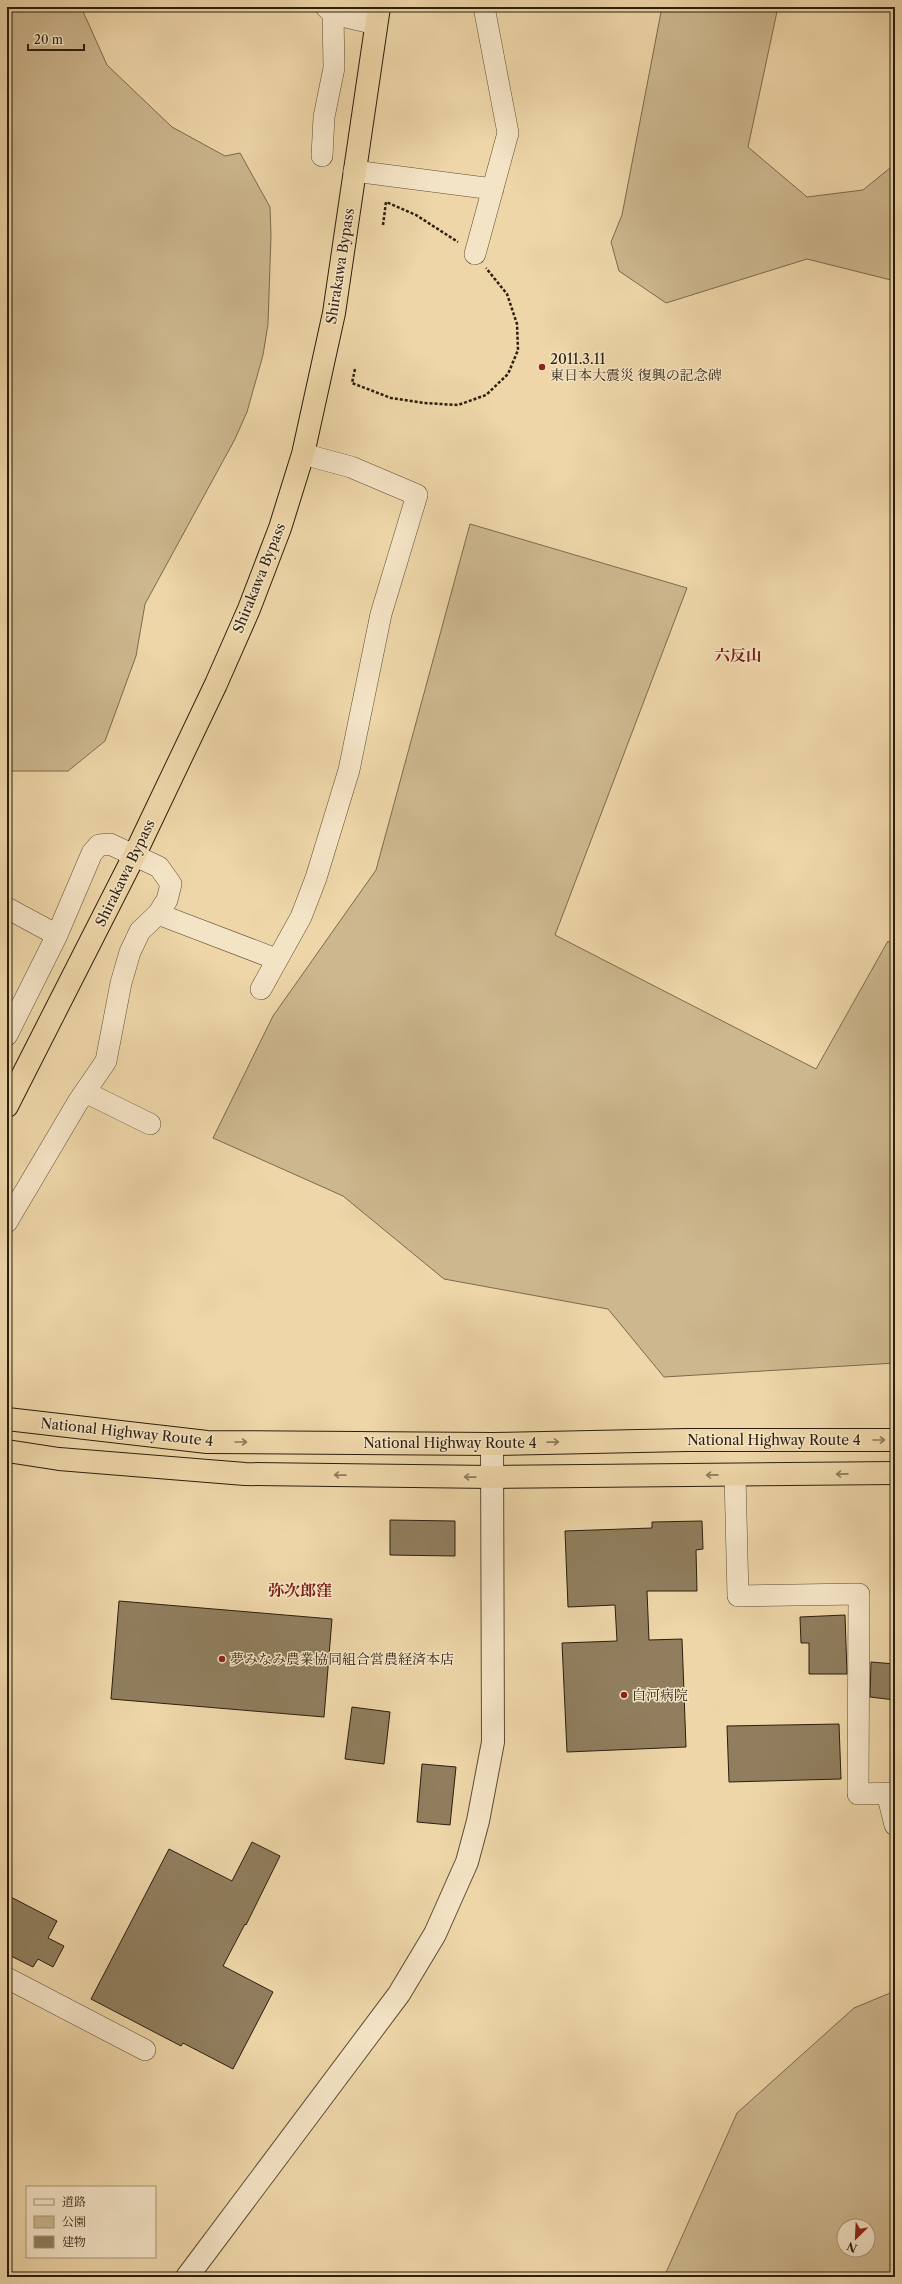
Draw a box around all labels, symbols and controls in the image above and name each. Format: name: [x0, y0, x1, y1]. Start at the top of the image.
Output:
scale bar: [28, 26, 84, 52]
text: 20 m: [34, 32, 63, 47]
street label: Shirakawa Bypass: [322, 207, 358, 325]
place label: 2011.3.11 東日本大震災 復興の記念碑: [550, 350, 722, 384]
marker: 2011.3.11 東日本大震災 復興の記念碑: [537, 362, 547, 372]
street label: Shirakawa Bypass: [229, 520, 289, 636]
district label: 六反山: [714, 645, 762, 665]
street label: Shirakawa Bypass: [91, 816, 159, 930]
street label: National Highway Route 4: [40, 1414, 214, 1450]
street label: National Highway Route 4: [687, 1431, 861, 1449]
street label: National Highway Route 4: [363, 1434, 537, 1452]
one-way arrow: [872, 1436, 885, 1444]
one-way arrow: [234, 1438, 247, 1446]
one-way arrow: [546, 1438, 559, 1446]
one-way arrow: [836, 1470, 849, 1478]
one-way arrow: [334, 1471, 347, 1479]
one-way arrow: [706, 1471, 719, 1479]
one-way arrow: [464, 1473, 477, 1481]
district label: 弥次郎窪: [268, 1580, 332, 1600]
place label: 夢みなみ農業協同組合営農経済本店: [230, 1650, 454, 1668]
marker: 夢みなみ農業協同組合営農経済本店: [217, 1654, 227, 1664]
place label: 白河病院: [632, 1686, 688, 1704]
marker: 白河病院: [619, 1690, 629, 1700]
legend: [26, 2186, 156, 2258]
text: 道路: [62, 2194, 86, 2209]
text: 公園: [62, 2214, 86, 2229]
north arrow: [836, 2218, 876, 2258]
text: 建物: [62, 2234, 86, 2249]
text: N: [844, 2239, 859, 2255]

